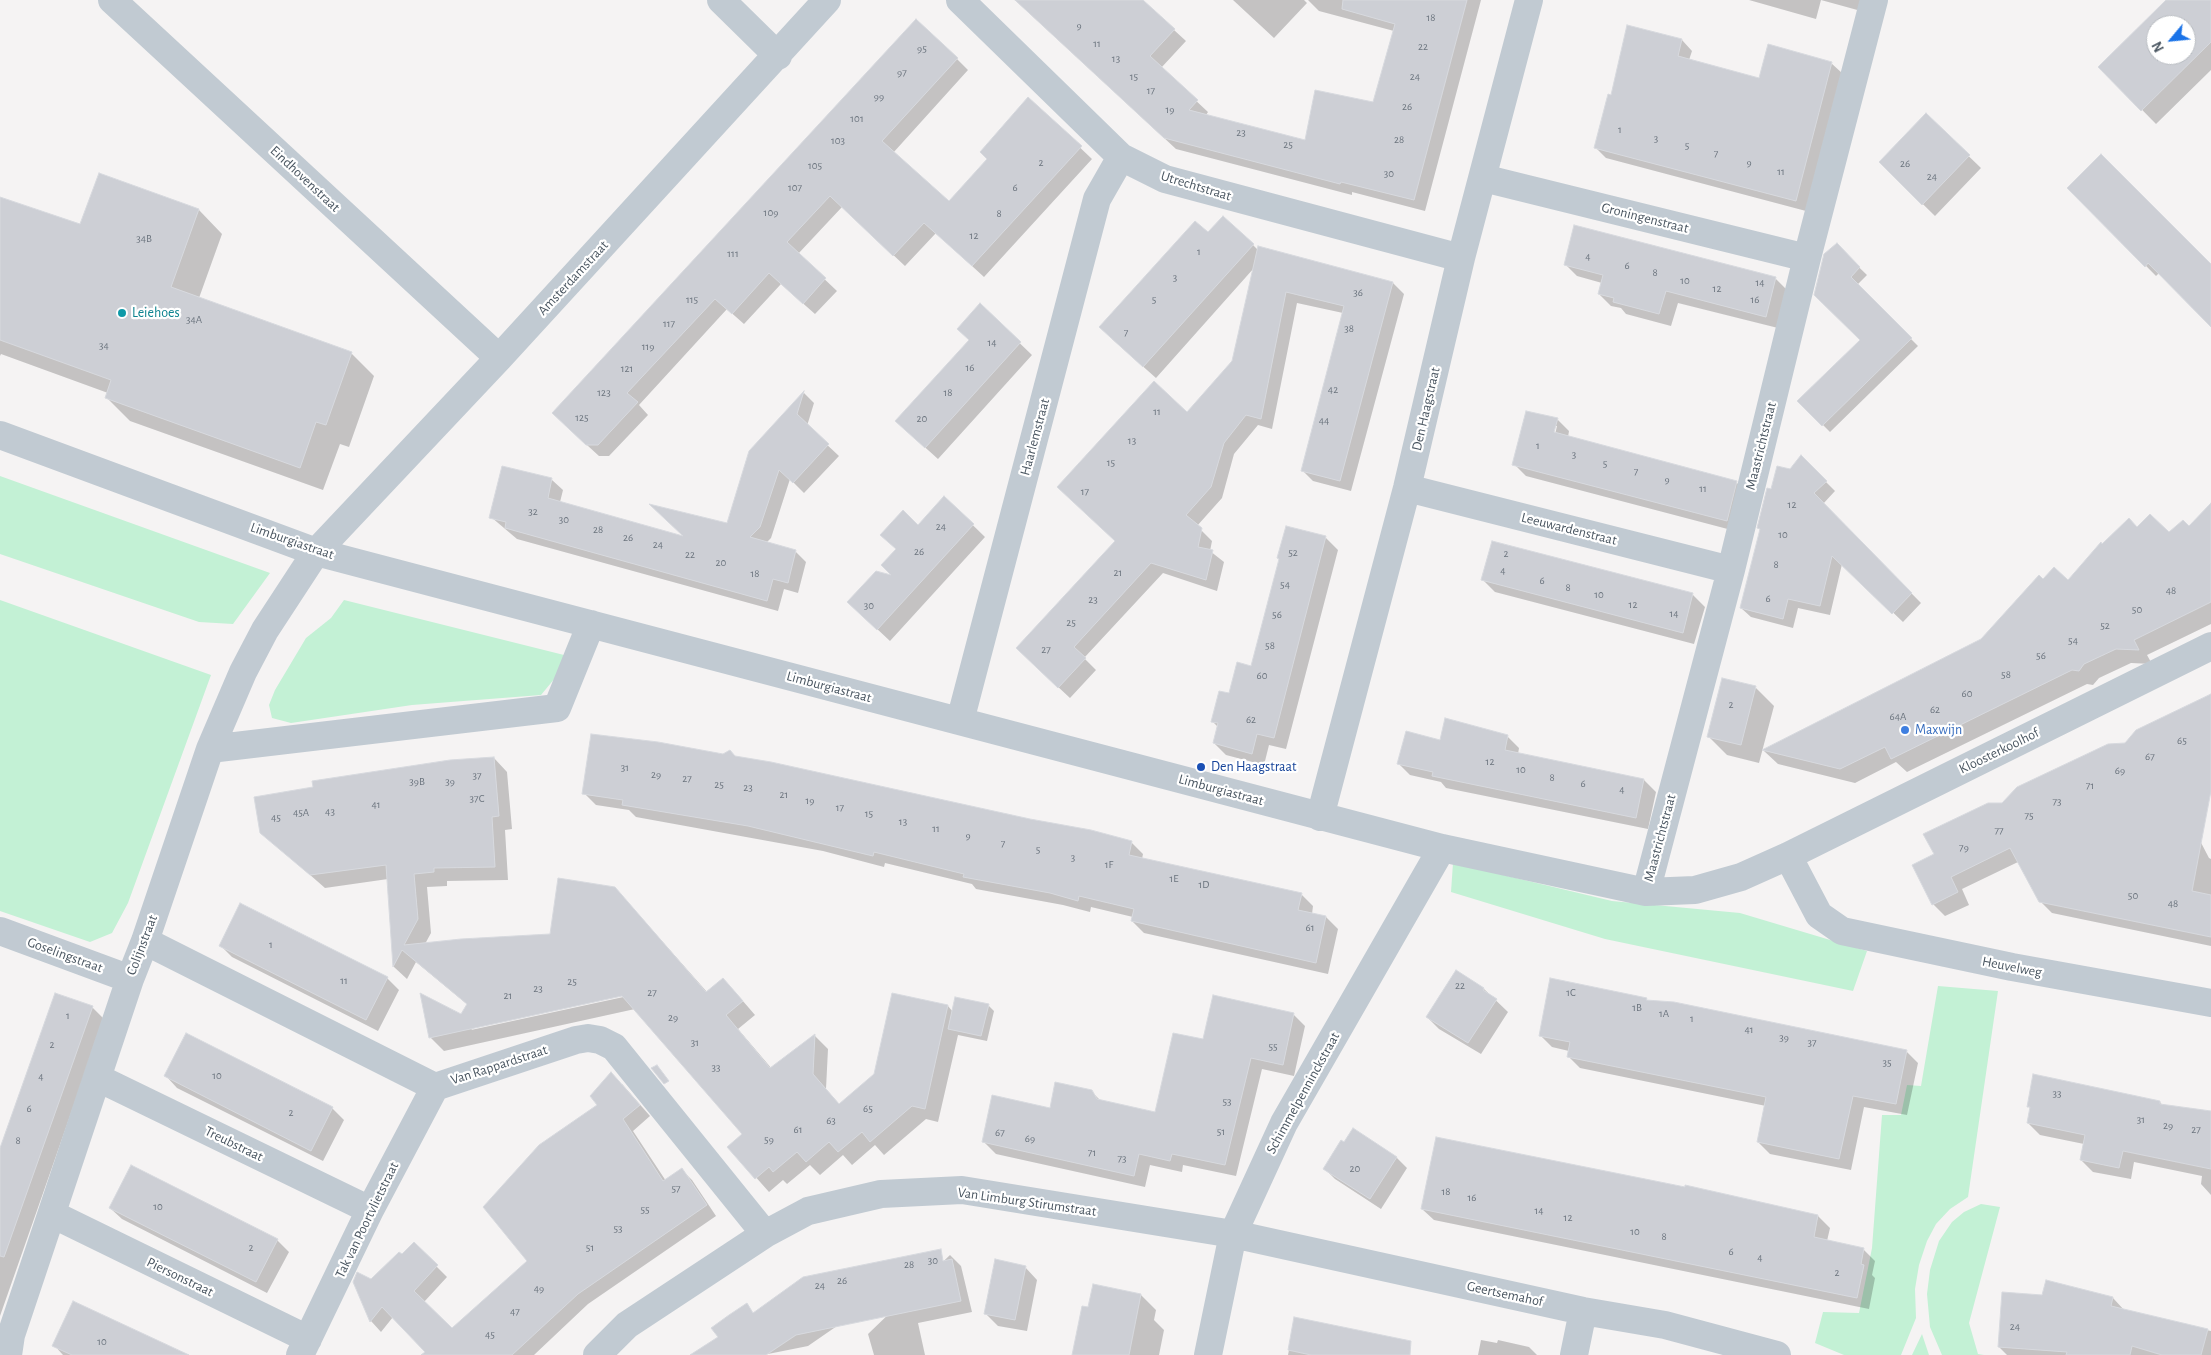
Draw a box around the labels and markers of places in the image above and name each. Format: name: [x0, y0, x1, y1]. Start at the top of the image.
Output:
place label: Leiehoes: [132, 305, 180, 321]
marker: Leiehoes: [116, 307, 128, 319]
place label: Maxwijn: [1915, 722, 1962, 738]
marker: Maxwijn: [1899, 724, 1911, 736]
place label: Den Haagstraat: [1211, 759, 1297, 775]
marker: Den Haagstraat: [1195, 761, 1207, 773]

